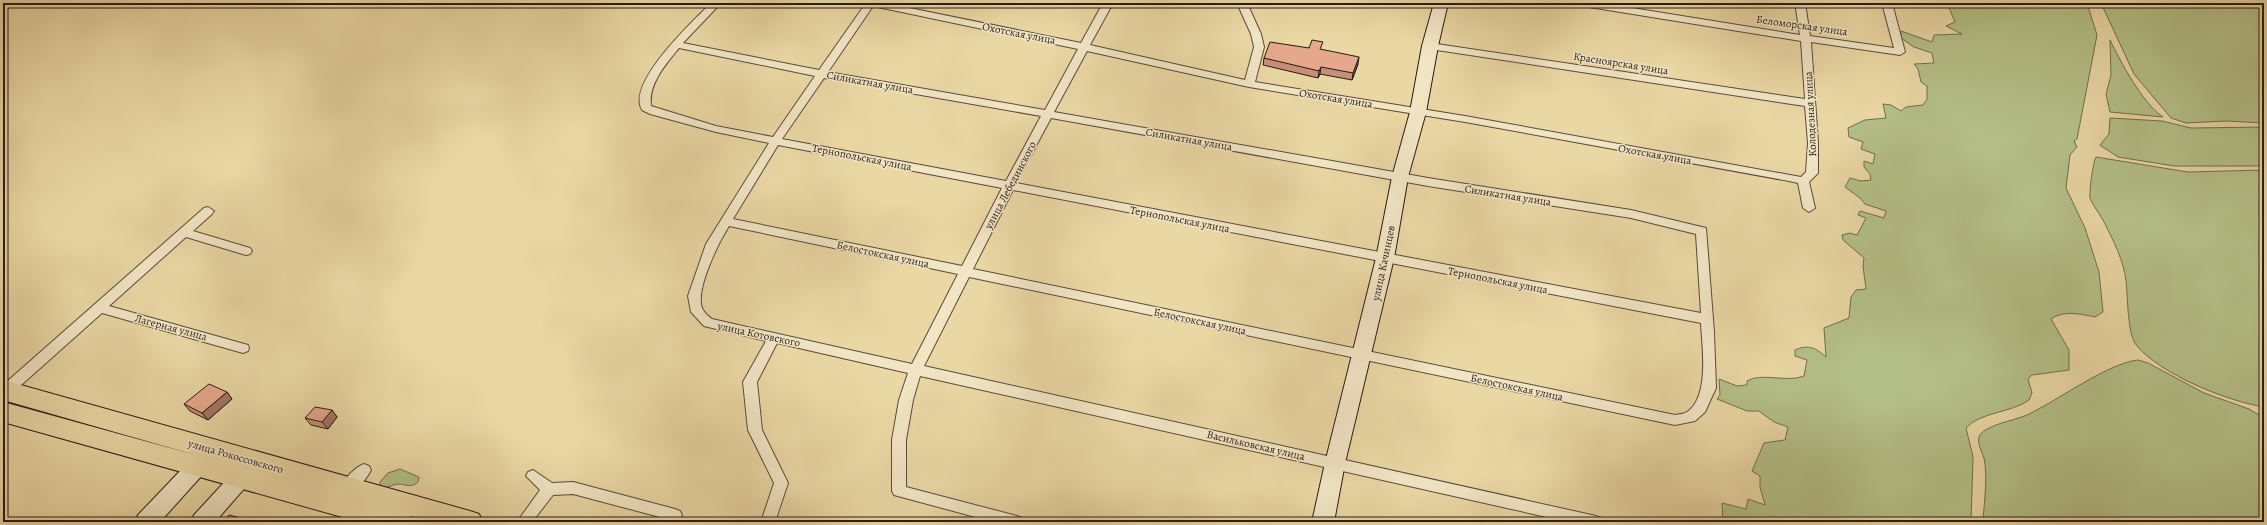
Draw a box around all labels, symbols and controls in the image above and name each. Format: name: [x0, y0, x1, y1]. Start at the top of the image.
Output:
street label: Беломорская улица: [1755, 12, 1850, 39]
street label: Охотская улица: [981, 19, 1058, 48]
street label: Красноярская улица: [1572, 49, 1670, 79]
street label: Силикатная улица: [826, 68, 915, 98]
street label: Колодезная улица: [1801, 70, 1820, 157]
street label: Охотская улица: [1298, 85, 1375, 112]
street label: Силикатная улица: [1145, 125, 1234, 155]
street label: улица Лебединского: [981, 138, 1040, 233]
street label: Тернопольская улица: [811, 140, 914, 175]
street label: Охотская улица: [1617, 141, 1694, 168]
street label: Силикатная улица: [1464, 181, 1553, 210]
street label: Тернопольская улица: [1129, 202, 1232, 237]
street label: улица Качинцев: [1368, 224, 1399, 303]
street label: Белостокская улица: [835, 237, 931, 272]
street label: Тернопольская улица: [1447, 263, 1550, 298]
street label: Белостокская улица: [1152, 304, 1248, 339]
street label: Лагерная улица: [133, 311, 210, 345]
street label: улица Котовского: [715, 318, 802, 351]
street label: Белостокская улица: [1469, 370, 1565, 405]
street label: Васильковская улица: [1205, 427, 1307, 464]
street label: улица Рокоссовского: [186, 435, 286, 477]

